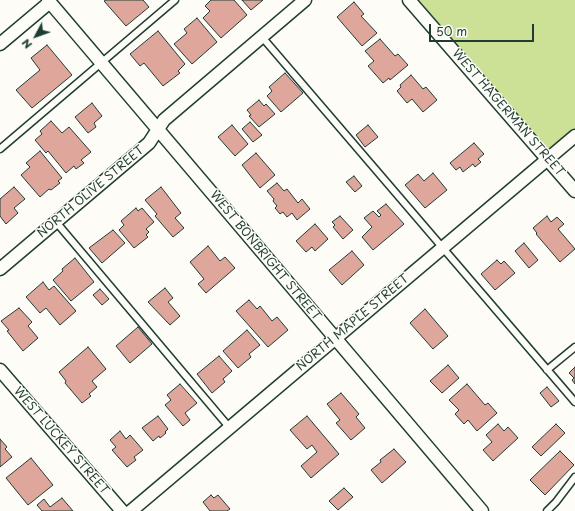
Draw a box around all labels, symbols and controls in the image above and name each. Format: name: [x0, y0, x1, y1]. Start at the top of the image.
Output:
north arrow: [16, 16, 56, 56]
scale bar: [431, 16, 536, 42]
text: 50 m: [436, 22, 467, 40]
text: N: [17, 35, 36, 53]
street label: WEST HAGERMAN STREET: [449, 47, 567, 179]
street label: NORTH OLIVE STREET: [35, 143, 147, 241]
street label: WEST BONBRIGHT STREET: [206, 188, 324, 324]
street label: NORTH MAPLE STREET: [294, 272, 412, 374]
street label: WEST LUCKEY STREET: [10, 384, 112, 498]

